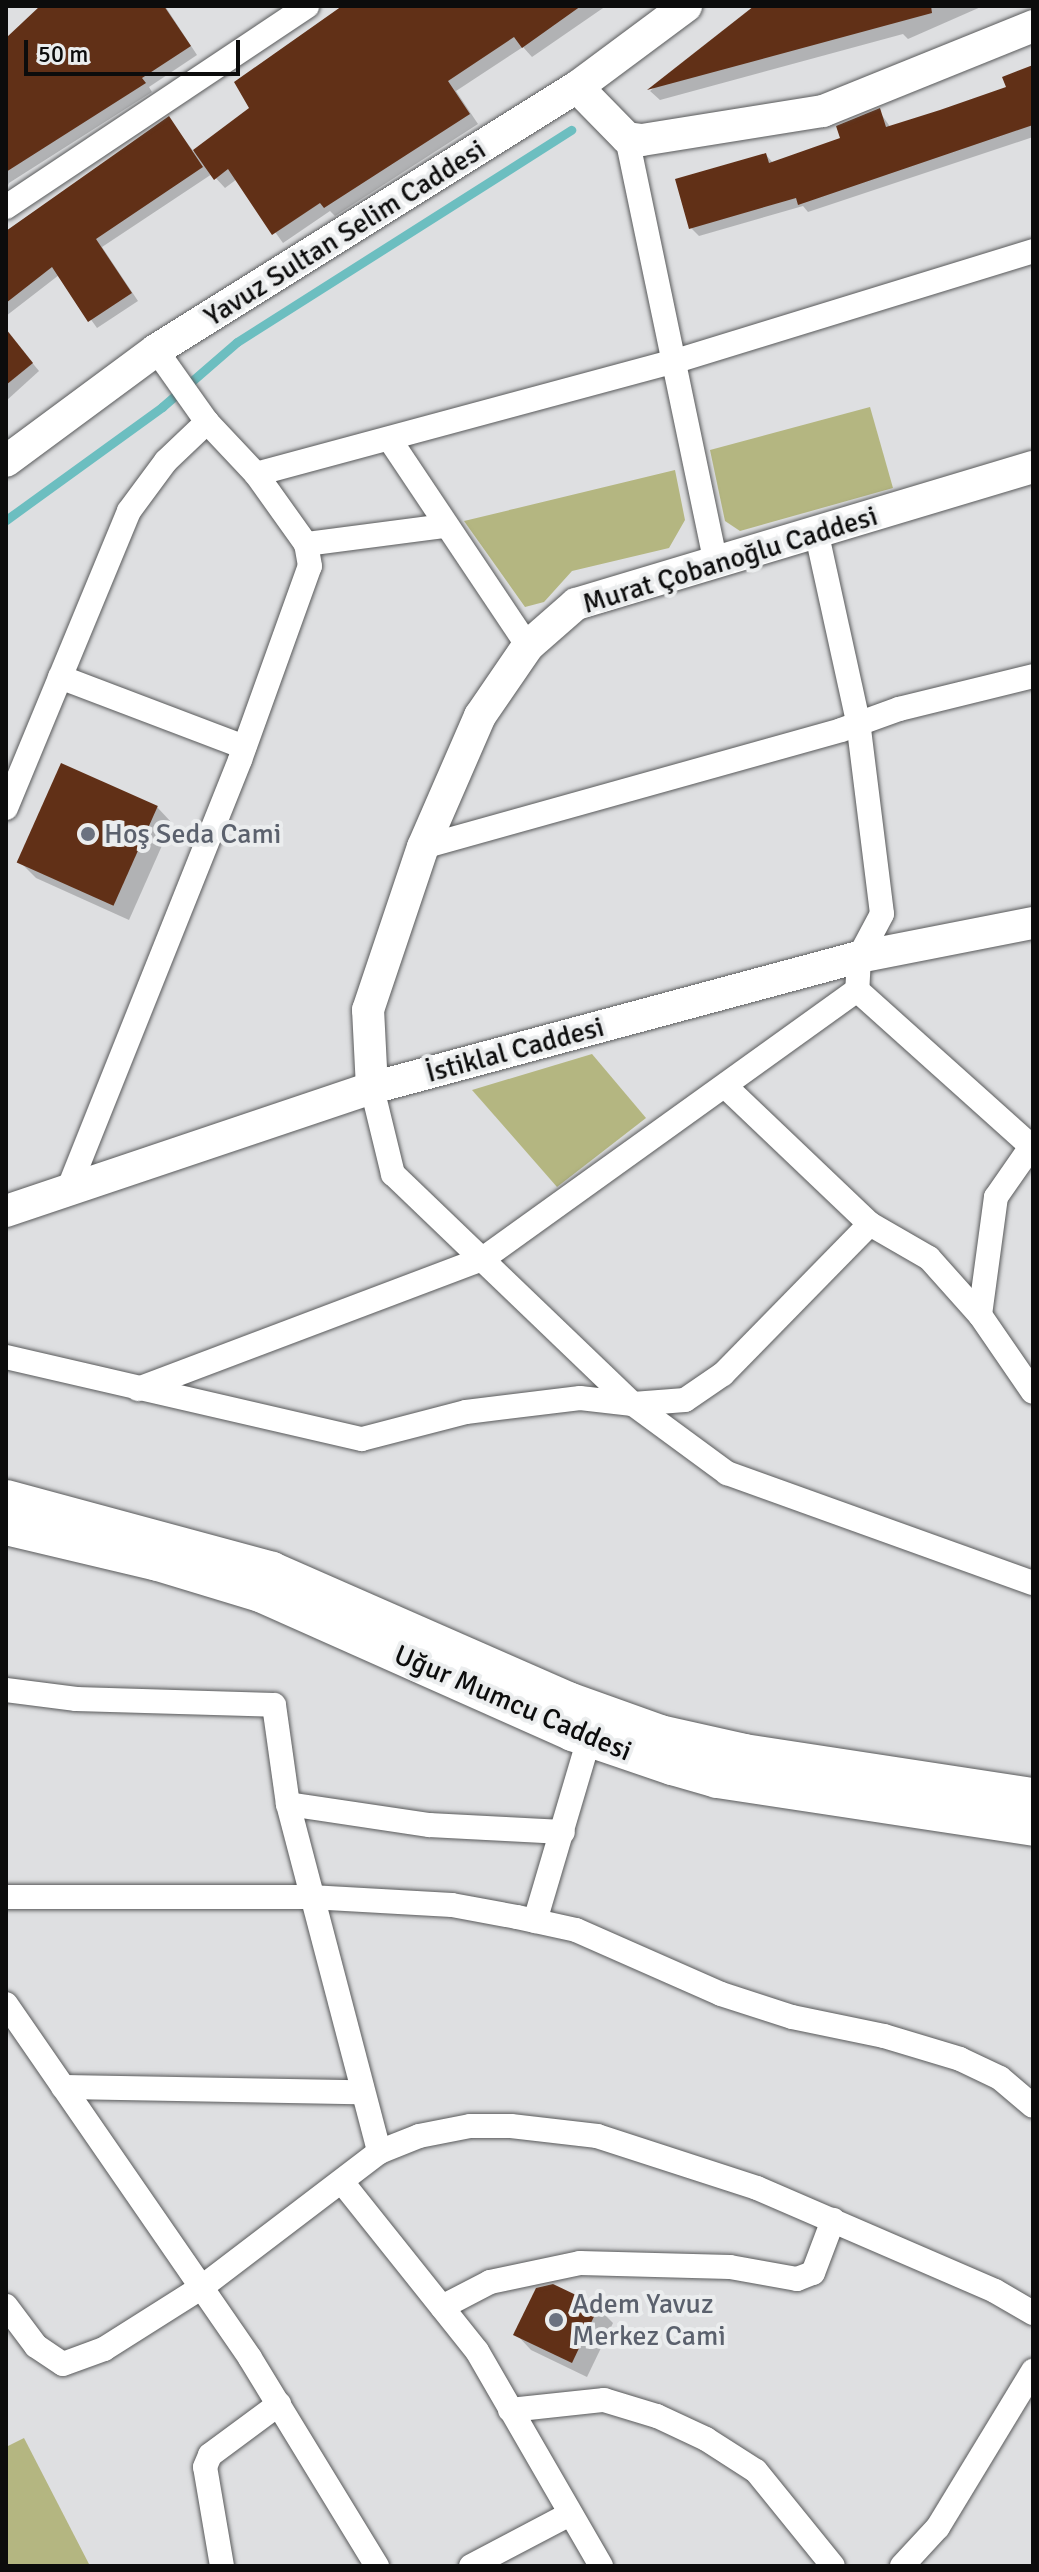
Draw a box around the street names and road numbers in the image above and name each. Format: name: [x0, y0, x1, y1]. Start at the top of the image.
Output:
street label: Yavuz Sultan Selim Caddesi: [198, 133, 492, 333]
street label: Murat Çobanoğlu Caddesi: [579, 499, 881, 621]
street label: İstiklal Caddesi: [422, 1010, 608, 1090]
street label: Uğur Mumcu Caddesi: [389, 1638, 637, 1768]

